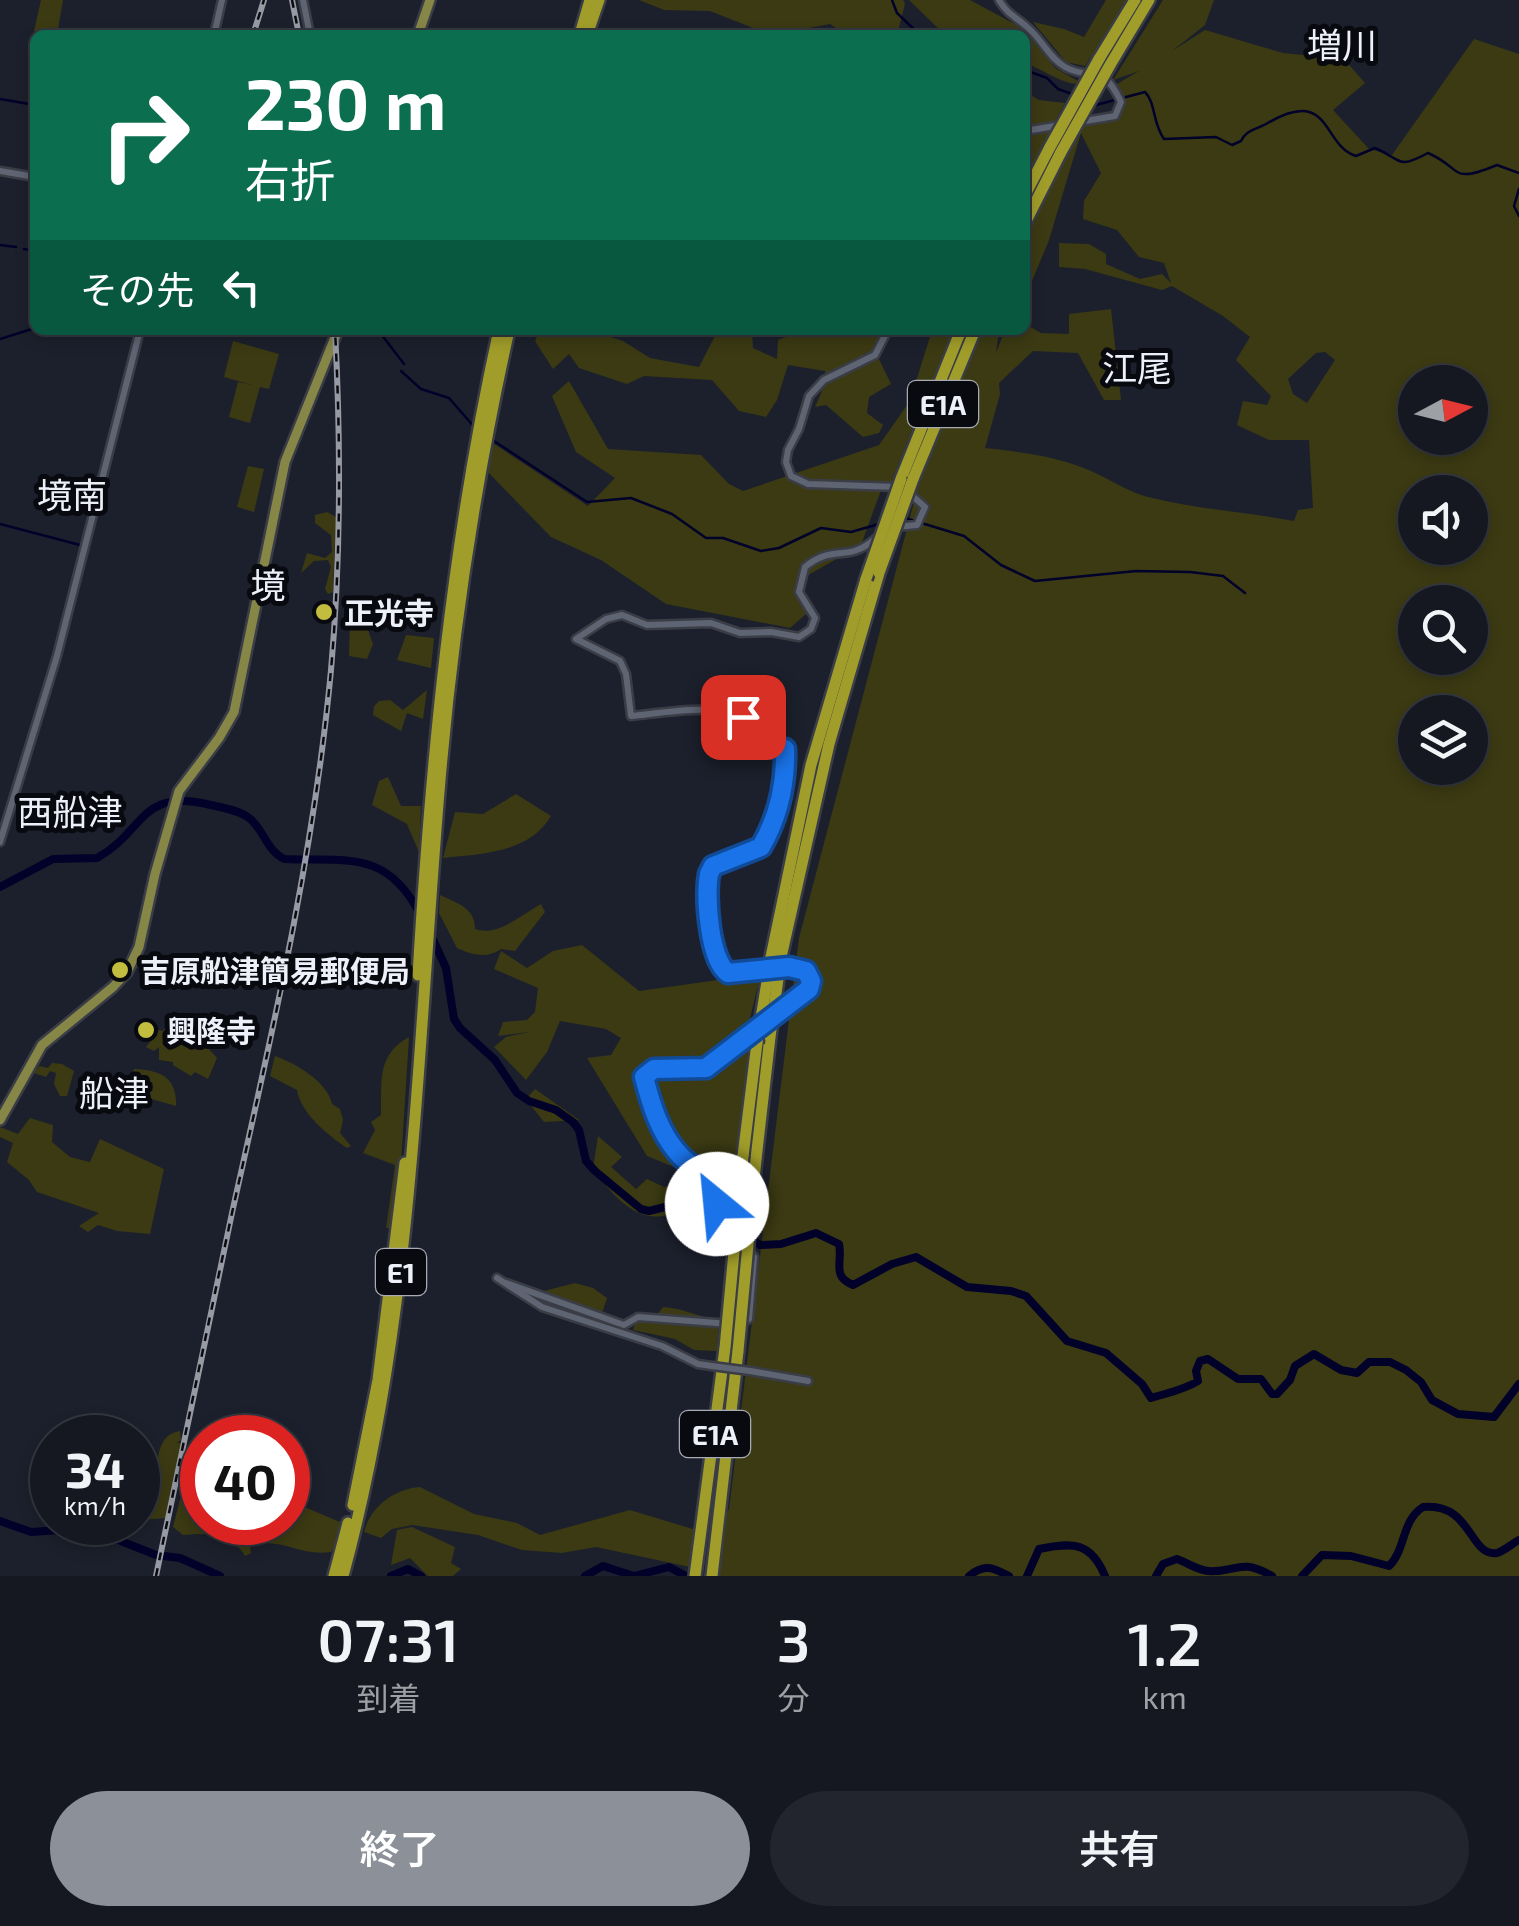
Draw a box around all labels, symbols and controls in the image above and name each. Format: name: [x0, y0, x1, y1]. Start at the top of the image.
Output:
district label: 増川: [1307, 23, 1377, 65]
text: 230 m: [245, 60, 446, 144]
icon: right: [80, 70, 210, 200]
text: 右折: [245, 152, 335, 206]
icon: left: [214, 260, 269, 315]
text: その先: [80, 266, 194, 312]
district label: 江尾: [1102, 346, 1172, 388]
north arrow: [1398, 365, 1488, 455]
map controls: [1398, 365, 1488, 785]
road number: E1A: [908, 381, 978, 427]
district label: 境南: [37, 473, 107, 515]
button: sound: [1398, 475, 1488, 565]
district label: 境: [250, 563, 286, 605]
button: search: [1398, 585, 1488, 675]
place label: 正光寺: [344, 594, 434, 630]
marker: 正光寺: [313, 601, 335, 623]
pin: [701, 675, 786, 760]
icon: arrive: [716, 690, 771, 745]
button: layers: [1398, 695, 1488, 785]
district label: 西船津: [17, 790, 123, 832]
place label: 吉原船津簡易郵便局: [140, 952, 410, 988]
marker: 吉原船津簡易郵便局: [109, 959, 131, 981]
place label: 興隆寺: [166, 1012, 256, 1048]
marker: 興隆寺: [135, 1019, 157, 1041]
district label: 船津: [79, 1071, 149, 1113]
position arrow: [665, 1152, 769, 1256]
road number: E1: [376, 1249, 426, 1295]
road number: E1A: [680, 1411, 750, 1457]
speed limit sign: 40: [180, 1415, 310, 1545]
text: 34: [65, 1438, 125, 1498]
text: km/h: [64, 1490, 126, 1520]
text: 07:31: [317, 1602, 459, 1674]
text: 3: [777, 1602, 811, 1674]
text: 1.2: [1128, 1606, 1202, 1678]
text: km: [1143, 1677, 1187, 1715]
text: 到着: [356, 1678, 420, 1716]
text: 分: [778, 1678, 810, 1716]
button: 終了: [50, 1791, 750, 1906]
button: 共有: [770, 1791, 1469, 1906]

